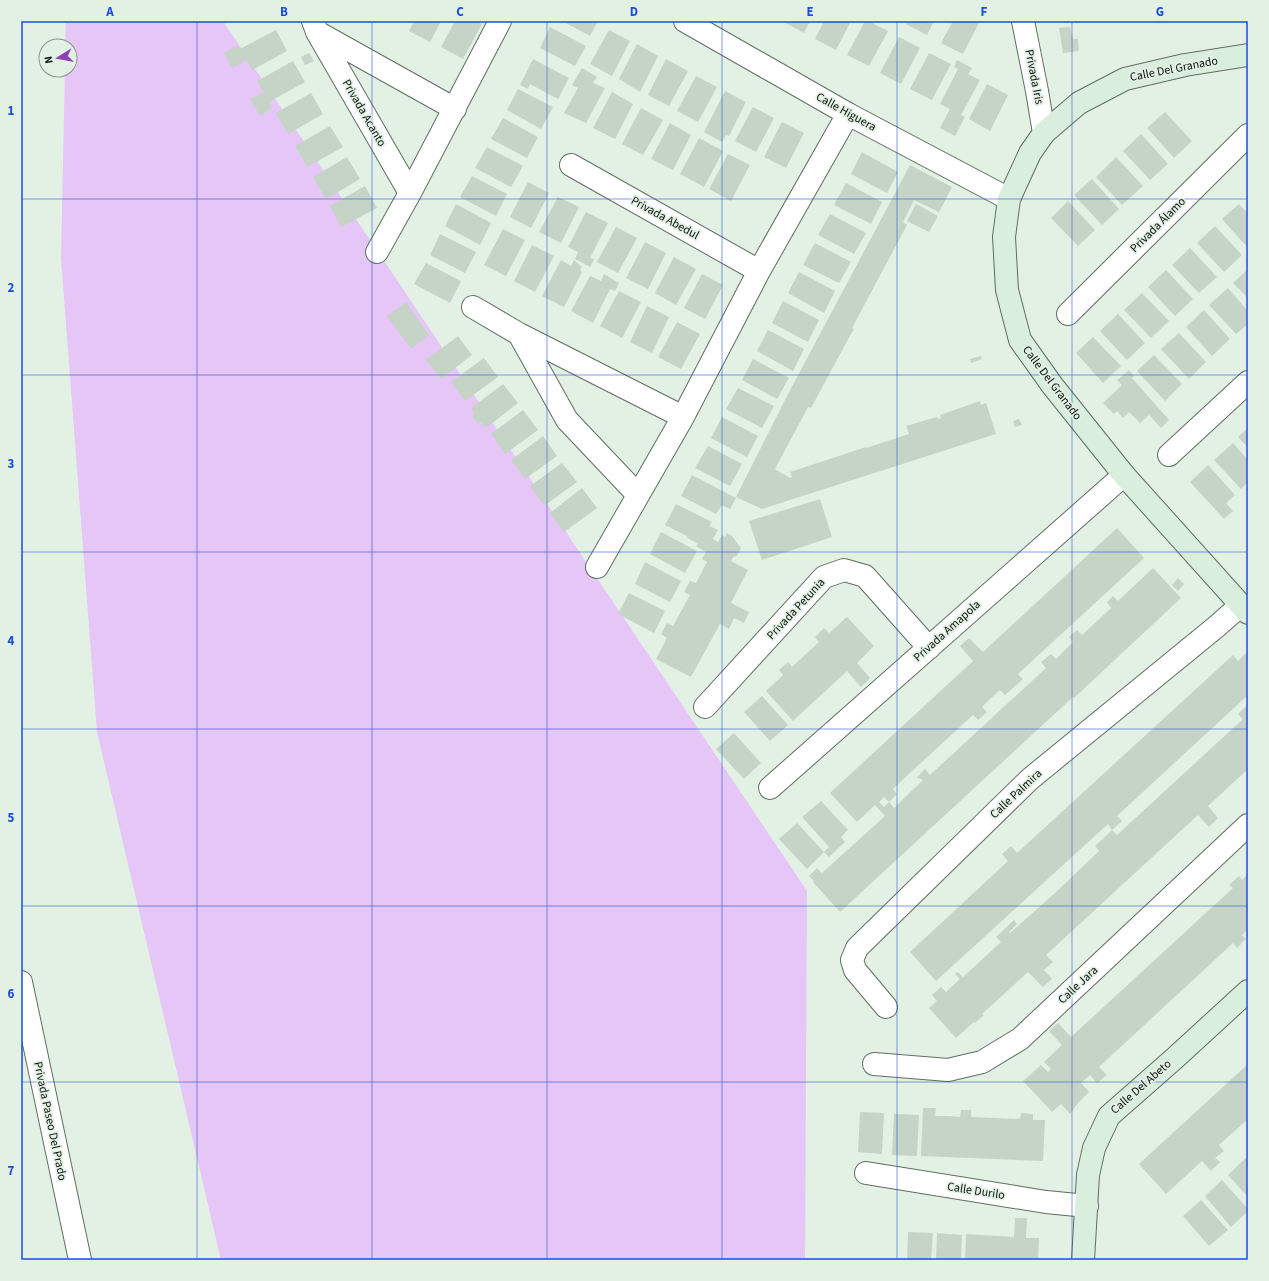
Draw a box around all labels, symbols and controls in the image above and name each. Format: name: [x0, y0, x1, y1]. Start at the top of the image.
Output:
text: A: [105, 3, 114, 21]
text: B: [280, 3, 288, 21]
text: C: [456, 3, 464, 21]
text: D: [630, 3, 638, 21]
text: E: [806, 3, 814, 21]
text: F: [981, 3, 988, 21]
text: G: [1156, 3, 1164, 21]
north arrow: [38, 38, 78, 78]
street label: Privada Iris: [1020, 48, 1048, 106]
street label: Calle Del Granado: [1129, 52, 1219, 86]
text: N: [41, 55, 57, 65]
street label: Privada Acanto: [338, 76, 390, 150]
street label: Calle Higuera: [813, 88, 879, 136]
text: 1: [8, 102, 15, 120]
street label: Privada Abedul: [628, 192, 702, 244]
street label: Privada Álamo: [1126, 193, 1190, 257]
text: 2: [8, 279, 15, 297]
street label: Calle Del Granado: [1018, 342, 1086, 424]
text: 3: [8, 455, 15, 473]
street label: Privada Petunia: [763, 574, 829, 644]
street label: Privada Amapola: [910, 596, 984, 666]
text: 4: [8, 632, 15, 650]
street label: Calle Palmira: [986, 765, 1046, 823]
text: 5: [8, 809, 15, 827]
street label: Calle Jara: [1054, 962, 1102, 1008]
text: 6: [8, 985, 15, 1003]
street label: Calle Del Abeto: [1107, 1056, 1175, 1118]
street label: Privada Paseo Del Prado: [29, 1060, 71, 1182]
text: 7: [8, 1162, 15, 1180]
street label: Calle Durilo: [946, 1178, 1006, 1204]

